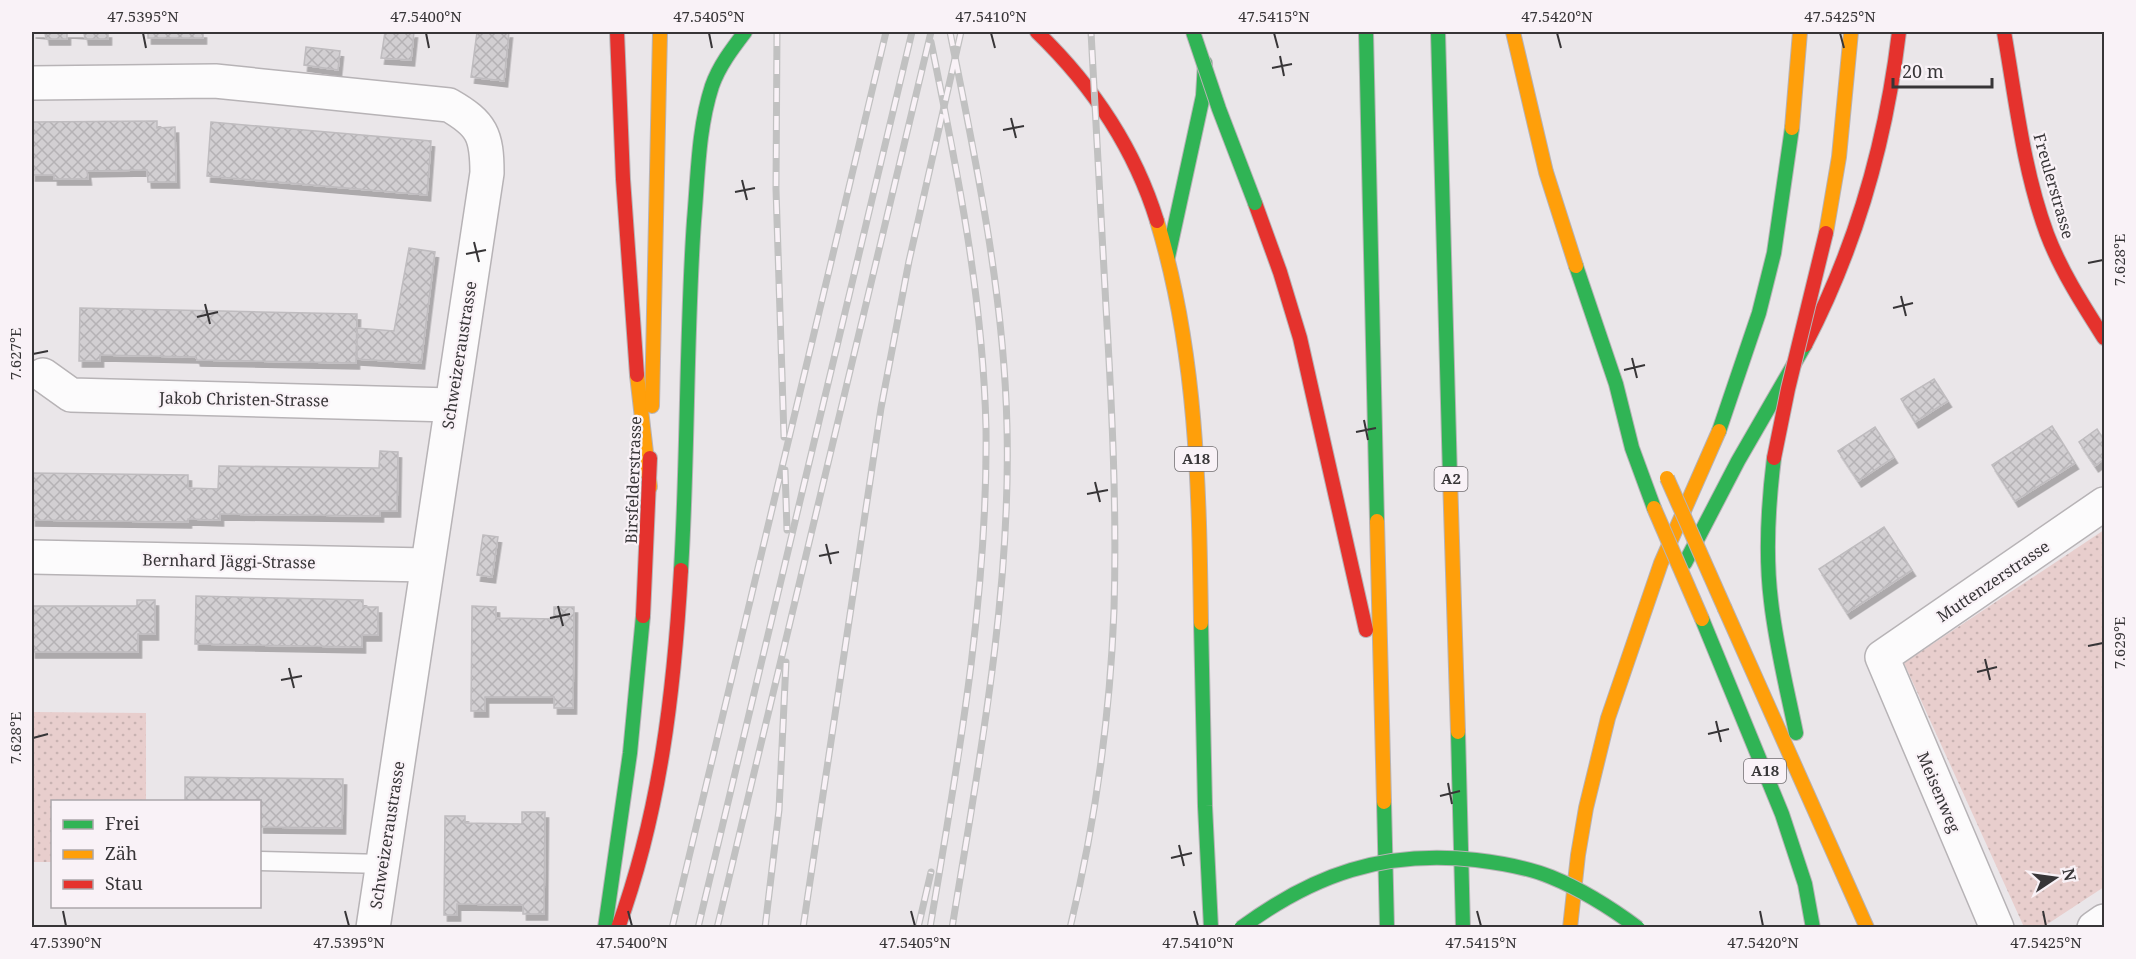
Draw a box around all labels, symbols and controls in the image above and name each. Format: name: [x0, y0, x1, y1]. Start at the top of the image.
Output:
text: 47.5395°N: [107, 6, 179, 26]
text: 47.5400°N: [390, 6, 462, 26]
text: 47.5405°N: [673, 6, 745, 26]
text: 47.5410°N: [955, 6, 1027, 26]
text: 47.5415°N: [1238, 6, 1310, 26]
text: 47.5420°N: [1521, 6, 1593, 26]
text: 47.5425°N: [1804, 6, 1876, 26]
scale bar: [1893, 51, 1992, 89]
text: 20 m: [1902, 59, 1944, 83]
street label: Freulerstrasse: [2028, 131, 2080, 241]
text: 7.628°E: [2109, 234, 2129, 286]
street label: Schweizeraustrasse: [436, 279, 482, 431]
text: 7.627°E: [5, 328, 25, 380]
street label: Jakob Christen-Strasse: [158, 387, 329, 411]
street label: Birsfelderstrasse: [620, 416, 646, 544]
road number: A18: [1175, 447, 1217, 471]
road number: A2: [1434, 467, 1468, 491]
street label: Muttenzerstrasse: [1932, 535, 2054, 627]
street label: Bernhard Jäggi-Strasse: [142, 548, 316, 574]
text: 7.629°E: [2109, 617, 2129, 669]
text: 7.628°E: [5, 712, 25, 764]
street label: Meisenweg: [1912, 748, 1966, 836]
street label: Schweizeraustrasse: [364, 759, 410, 911]
road number: A18: [1744, 759, 1786, 783]
legend: [51, 800, 261, 908]
text: Frei: [105, 811, 140, 835]
text: Zäh: [105, 841, 137, 865]
north arrow: [2025, 848, 2085, 908]
text: N: [2057, 866, 2082, 884]
text: Stau: [105, 871, 143, 895]
text: 47.5390°N: [30, 932, 102, 952]
text: 47.5395°N: [313, 932, 385, 952]
text: 47.5400°N: [596, 932, 668, 952]
text: 47.5405°N: [879, 932, 951, 952]
text: 47.5410°N: [1162, 932, 1234, 952]
text: 47.5415°N: [1445, 932, 1517, 952]
text: 47.5420°N: [1727, 932, 1799, 952]
text: 47.5425°N: [2010, 932, 2082, 952]

